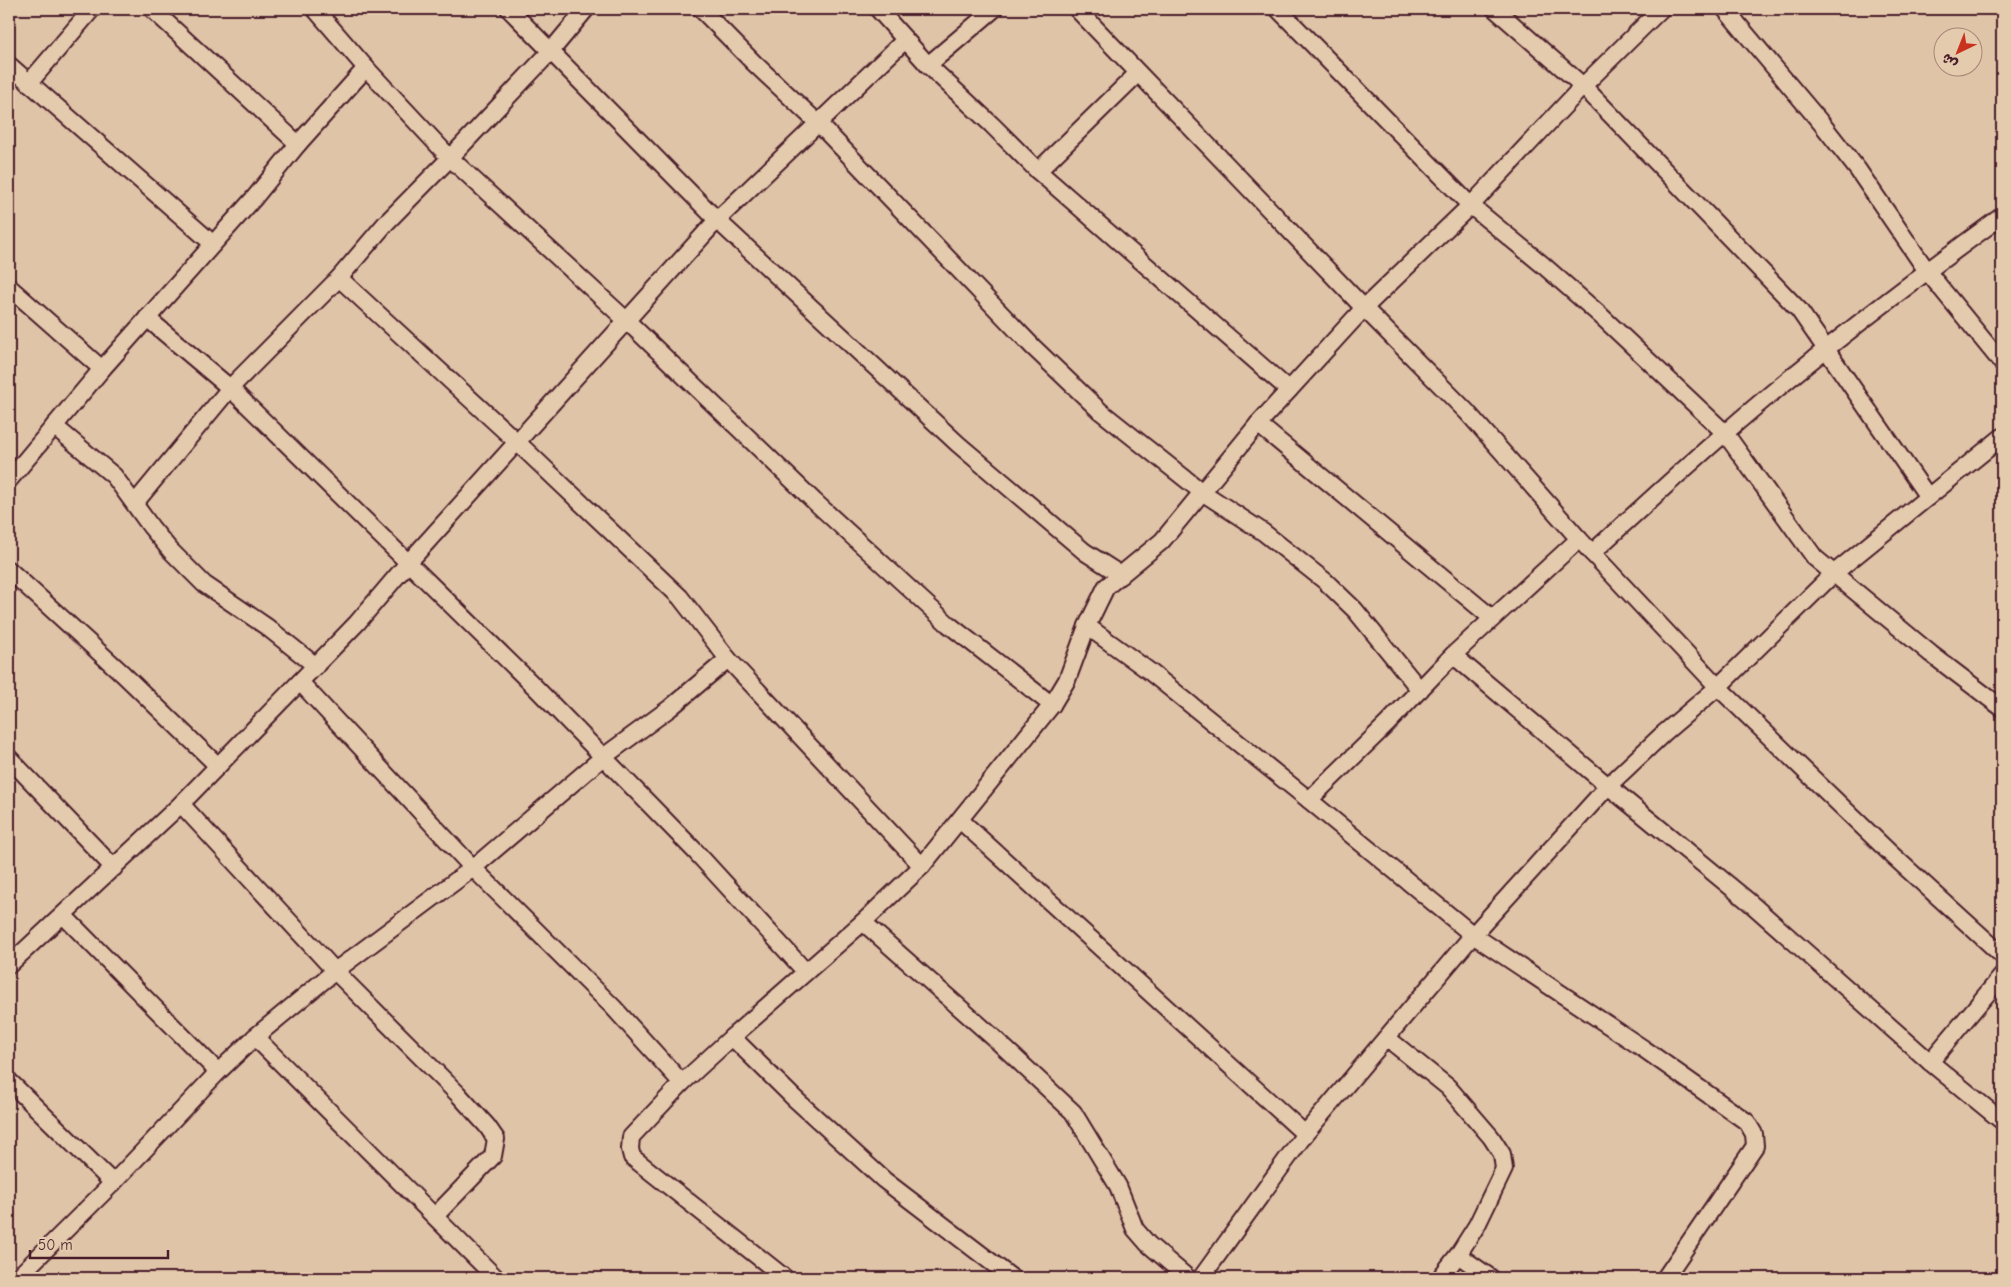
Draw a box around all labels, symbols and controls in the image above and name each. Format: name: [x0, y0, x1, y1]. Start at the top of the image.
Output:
north arrow: [1934, 28, 1984, 78]
text: ش: [1938, 50, 1961, 73]
scale bar: [30, 1227, 168, 1259]
text: 50 m: [38, 1236, 73, 1254]

